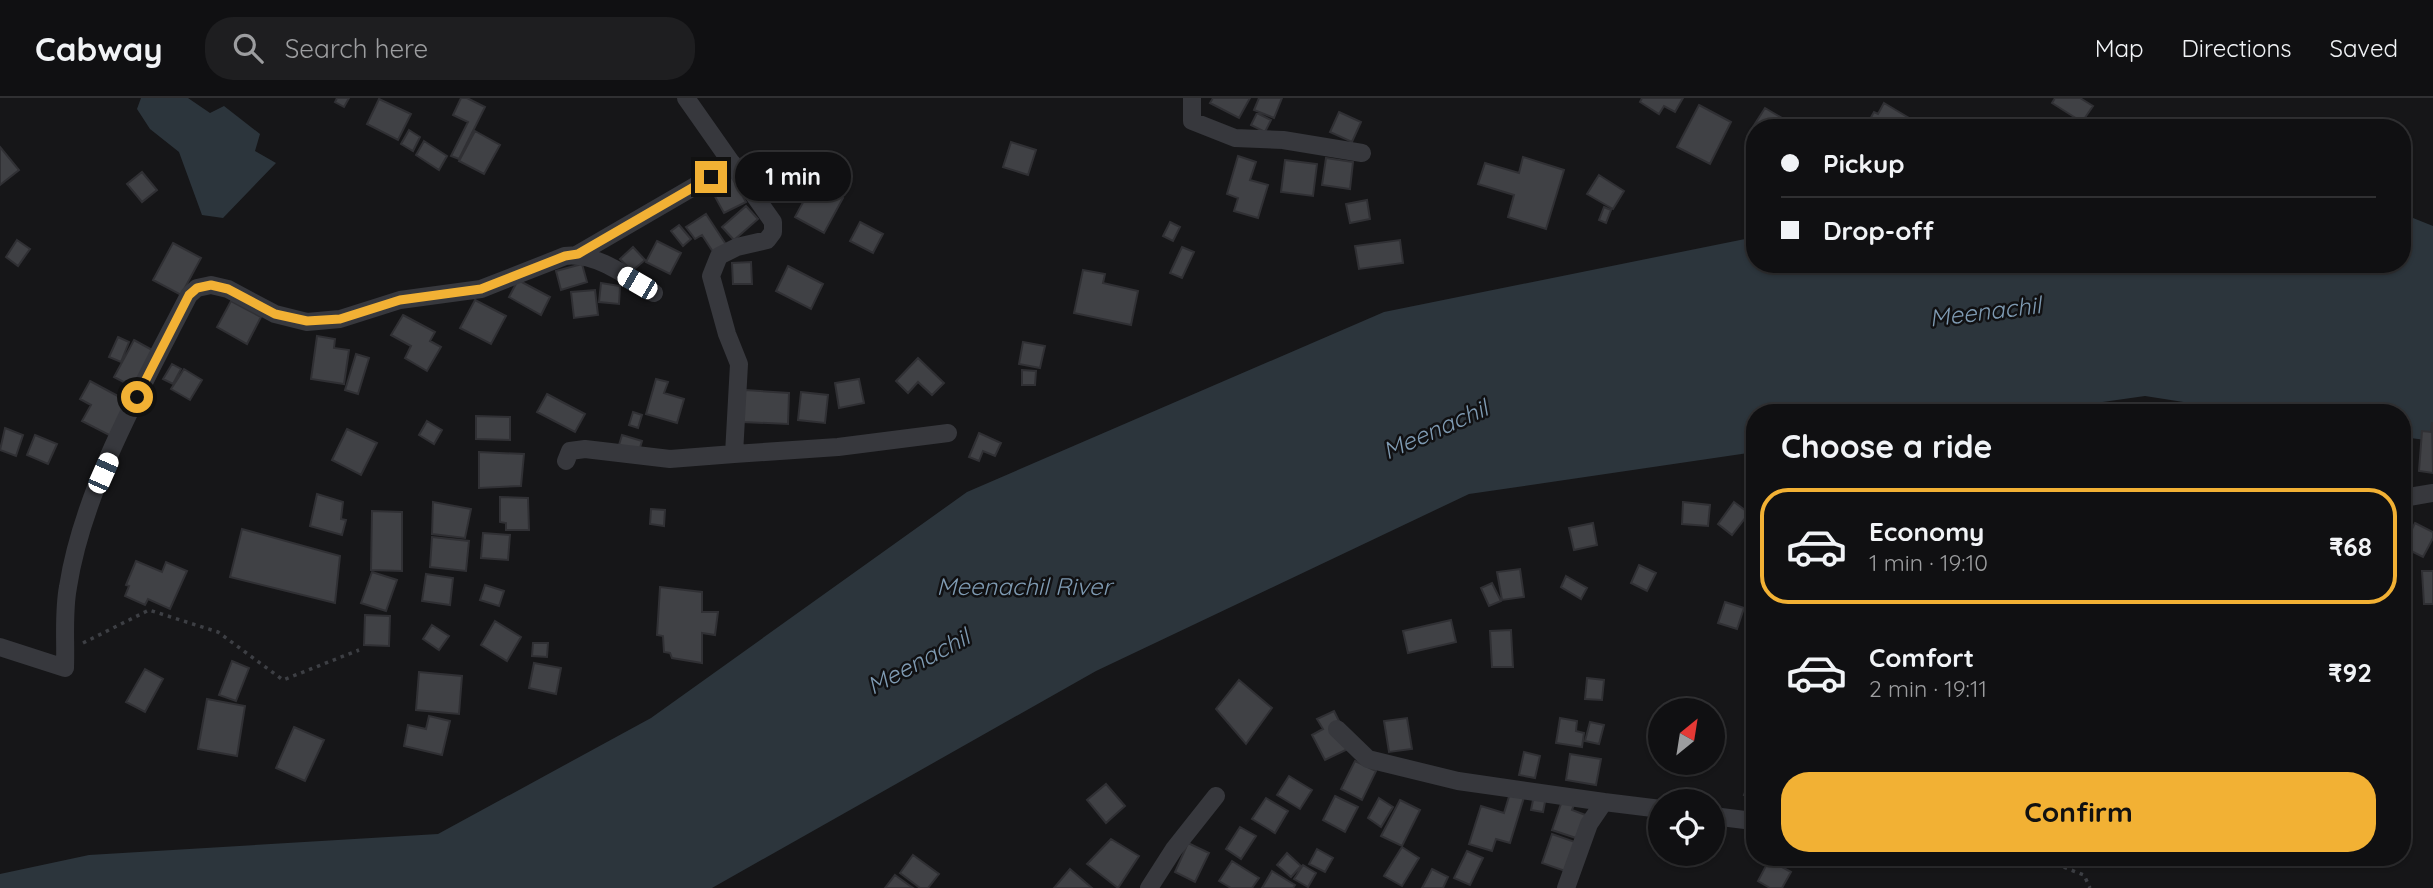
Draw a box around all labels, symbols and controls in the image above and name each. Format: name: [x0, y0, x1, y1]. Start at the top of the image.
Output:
search box: [205, 17, 695, 80]
text: Cabway: [35, 28, 163, 69]
icon: search: [229, 29, 267, 67]
text: Search here: [285, 32, 428, 65]
text: Map: [2095, 33, 2144, 63]
text: Directions: [2182, 33, 2292, 63]
text: Saved: [2330, 33, 2398, 63]
text: Pickup: [1823, 147, 1905, 180]
callout: 1 min: [736, 153, 851, 202]
route end: [695, 161, 727, 193]
text: 1 min: [765, 162, 821, 191]
text: Drop-off: [1823, 214, 1934, 247]
car: [614, 263, 661, 303]
water label: Meenachil: [1928, 289, 2045, 333]
route start: [121, 381, 153, 413]
water label: Meenachil: [1378, 391, 1495, 466]
text: Choose a ride: [1781, 426, 1993, 466]
car: [85, 450, 122, 496]
icon: car: [1785, 515, 1848, 578]
text: Economy: [1869, 515, 1984, 548]
text: ₹68: [2329, 530, 2372, 563]
text: 1 min · 19:10: [1869, 548, 1988, 577]
water label: Meenachil River: [936, 571, 1114, 601]
water label: Meenachil: [861, 620, 977, 701]
icon: car: [1785, 641, 1848, 704]
text: Comfort: [1869, 641, 1974, 674]
text: ₹92: [2328, 656, 2372, 689]
text: 2 min · 19:11: [1869, 674, 1987, 703]
north arrow: [1648, 698, 1726, 775]
map controls: [1648, 698, 1725, 866]
button: Confirm: [1781, 772, 2376, 852]
button: locate: [1648, 789, 1725, 866]

